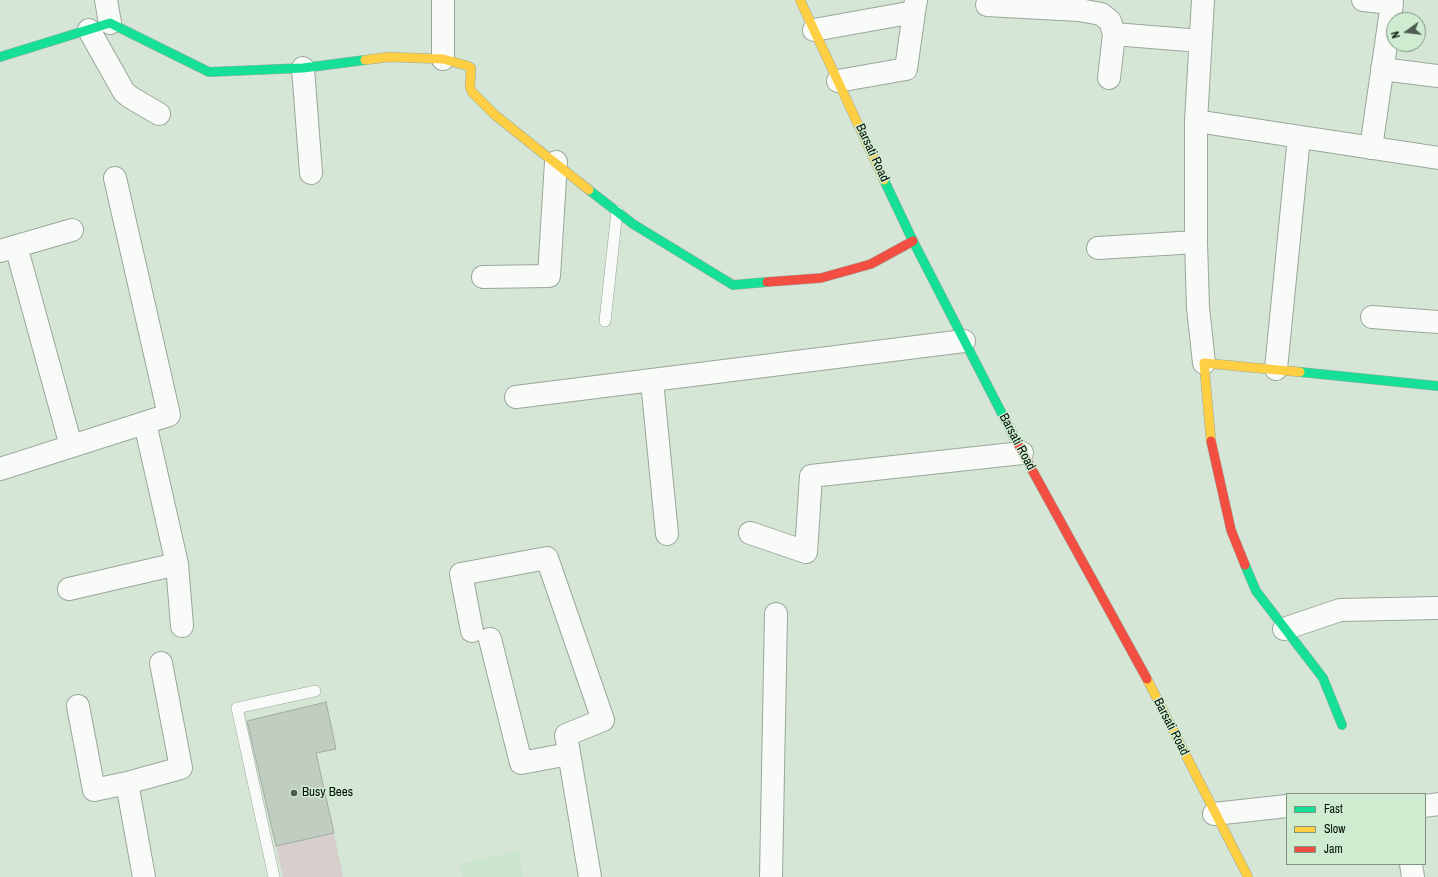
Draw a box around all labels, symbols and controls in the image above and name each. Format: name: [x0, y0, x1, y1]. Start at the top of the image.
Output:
north arrow: [1386, 12, 1426, 52]
text: N: [1388, 30, 1403, 40]
street label: Barsati Road: [852, 122, 892, 184]
street label: Barsati Road: [996, 411, 1038, 473]
street label: Barsati Road: [1150, 696, 1192, 758]
place label: Busy Bees: [302, 785, 353, 801]
marker: Busy Bees: [289, 788, 299, 798]
legend: [1286, 793, 1426, 865]
text: Fast: [1324, 801, 1343, 817]
text: Slow: [1324, 821, 1345, 837]
text: Jam: [1324, 841, 1343, 857]

